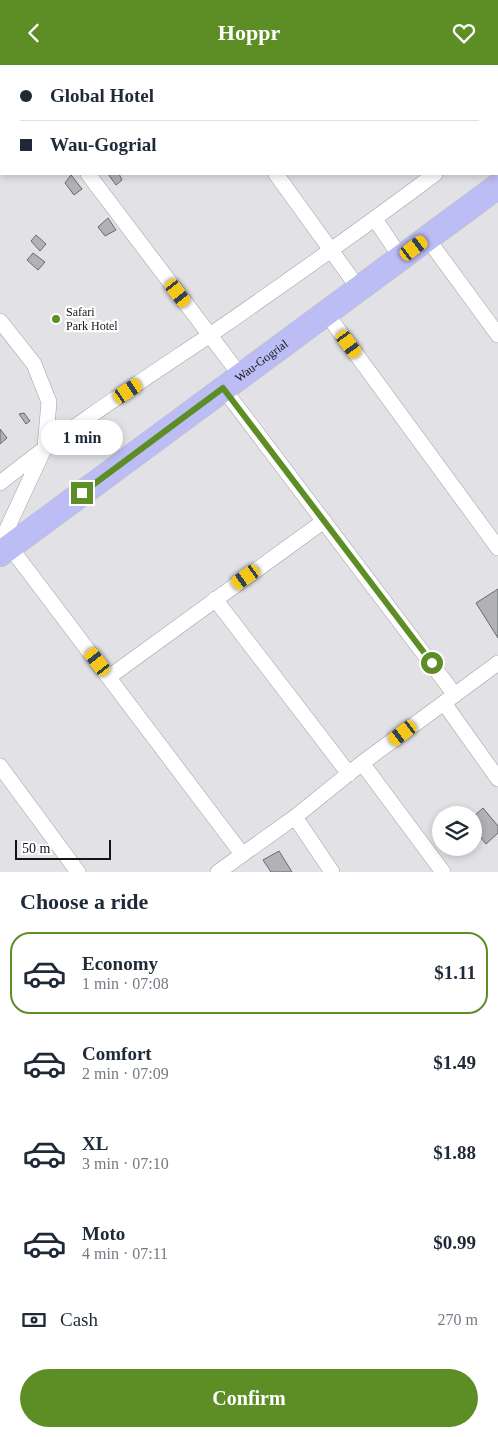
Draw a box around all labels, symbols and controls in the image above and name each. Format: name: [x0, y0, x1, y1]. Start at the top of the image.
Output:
icon: back: [20, 19, 48, 47]
icon: heart: [450, 19, 478, 47]
text: Hoppr: [218, 20, 280, 45]
text: Global Hotel: [50, 85, 154, 106]
text: Wau-Gogrial: [50, 134, 157, 155]
car: [397, 233, 430, 263]
car: [162, 277, 193, 309]
place label: Safari Park Hotel: [66, 305, 118, 333]
marker: Safari Park Hotel: [50, 313, 62, 325]
car: [334, 327, 363, 361]
street label: Wau-Gogrial: [232, 336, 291, 385]
car: [111, 376, 144, 406]
callout: 1 min: [41, 421, 123, 455]
text: 1 min: [63, 429, 101, 446]
route end: [71, 482, 93, 504]
car: [229, 562, 262, 592]
car: [82, 646, 113, 678]
route start: [421, 652, 443, 674]
car: [386, 718, 419, 748]
map controls: [432, 806, 482, 856]
button: layers: [432, 806, 482, 856]
scale bar: [15, 837, 111, 860]
text: 50 m: [22, 841, 50, 856]
text: Choose a ride: [20, 889, 148, 914]
icon: car: [22, 951, 67, 996]
text: Economy: [82, 953, 158, 974]
text: $1.11: [434, 962, 476, 983]
text: 1 min · 07:08: [82, 975, 169, 992]
icon: car: [22, 1041, 67, 1086]
text: Comfort: [82, 1043, 152, 1064]
text: $1.49: [433, 1052, 476, 1073]
text: 2 min · 07:09: [82, 1065, 169, 1082]
icon: car: [22, 1131, 67, 1176]
text: XL: [82, 1133, 108, 1154]
text: $1.88: [433, 1142, 476, 1163]
text: 3 min · 07:10: [82, 1155, 169, 1172]
icon: car: [22, 1221, 67, 1266]
text: Moto: [82, 1223, 125, 1244]
text: $0.99: [433, 1232, 476, 1253]
text: 4 min · 07:11: [82, 1245, 168, 1262]
icon: cash: [20, 1306, 48, 1334]
text: Cash: [60, 1309, 98, 1330]
text: 270 m: [438, 1311, 478, 1328]
button: Confirm: [20, 1369, 478, 1427]

